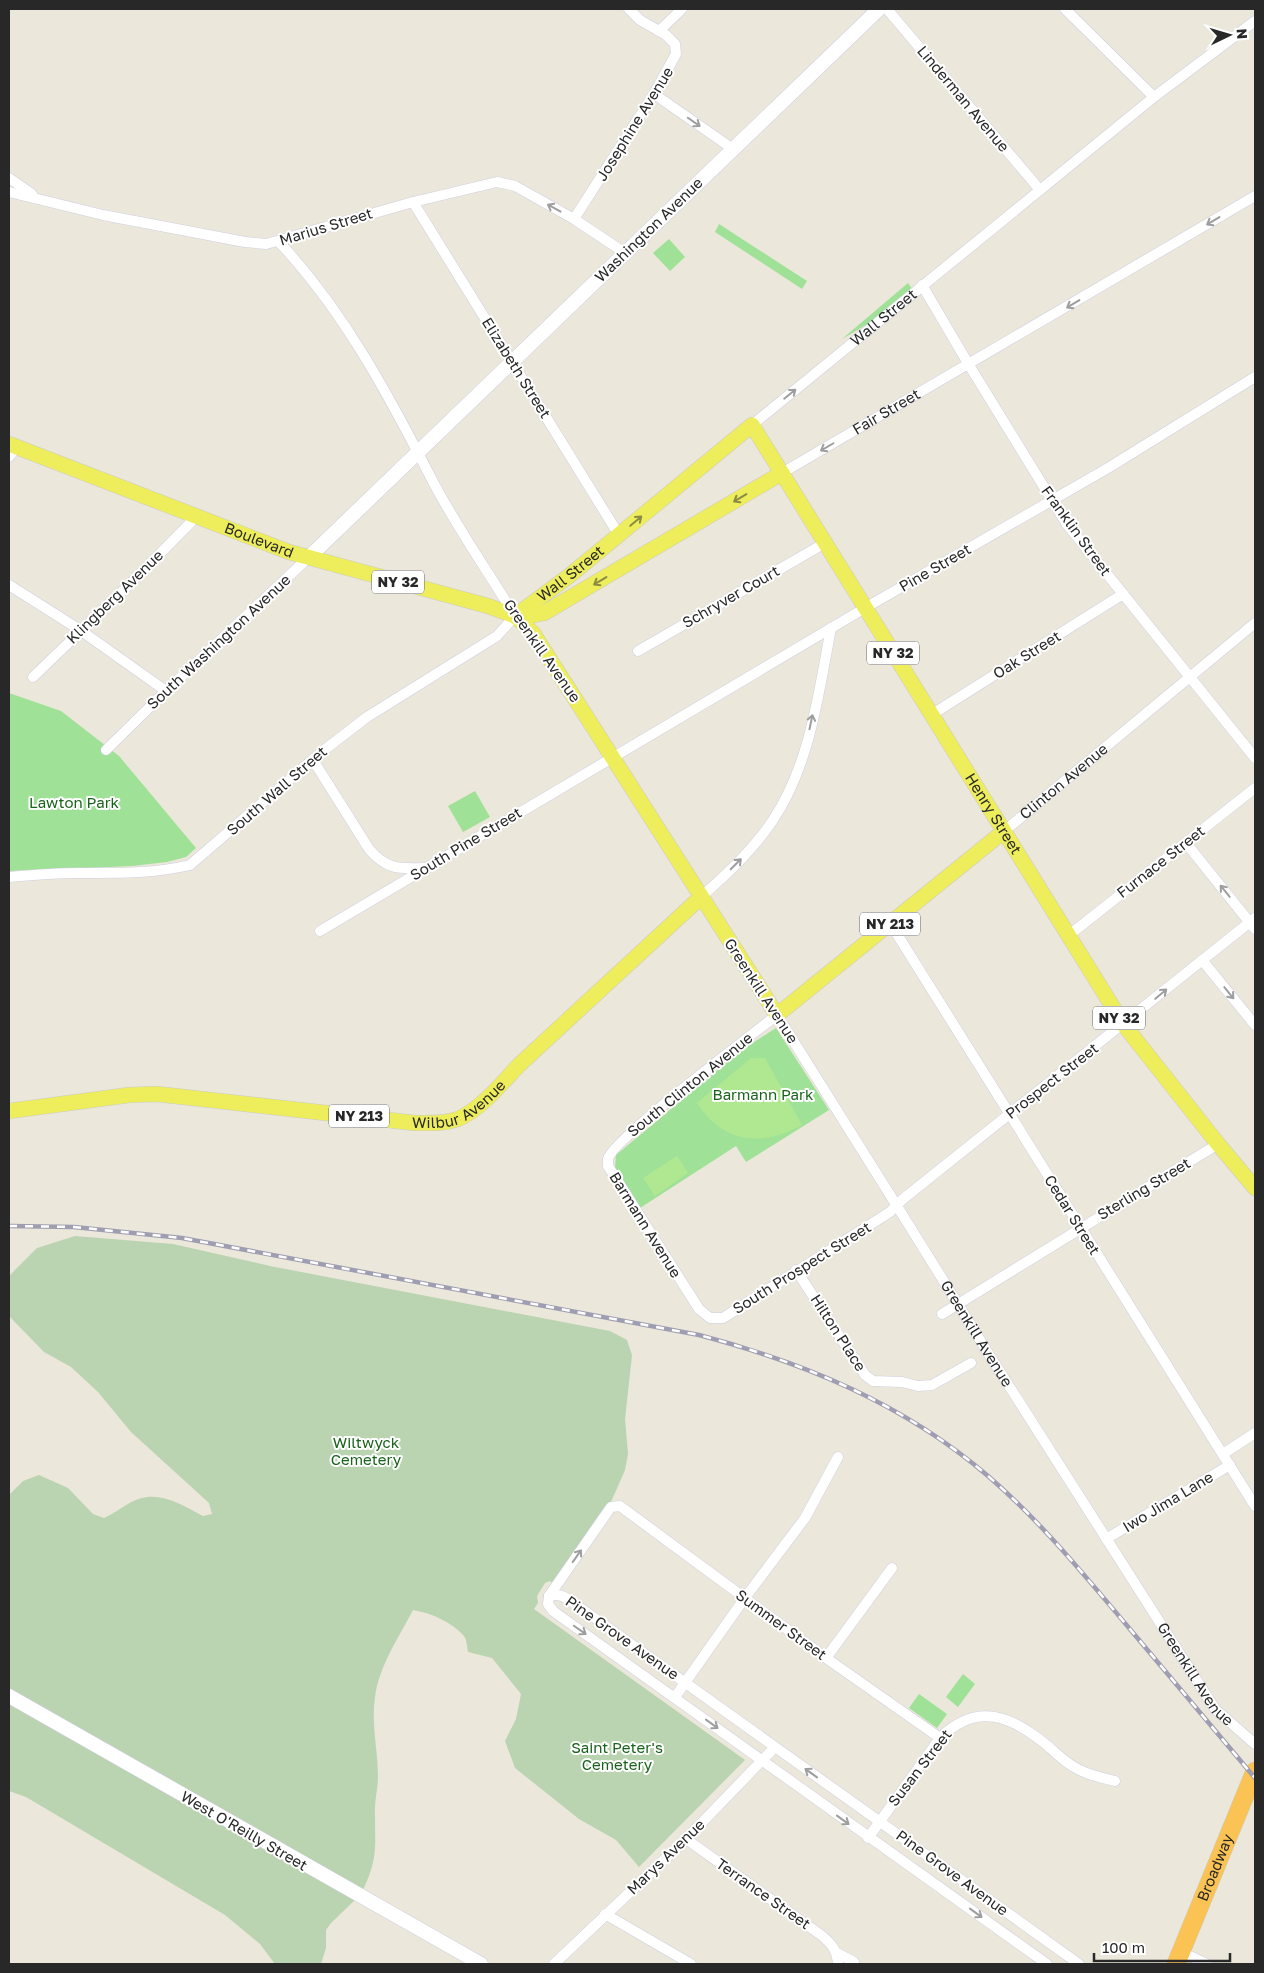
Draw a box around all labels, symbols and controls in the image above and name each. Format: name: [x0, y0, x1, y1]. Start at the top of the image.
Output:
north arrow: [1204, 10, 1254, 60]
text: N: [1234, 28, 1251, 40]
street label: Linderman Avenue: [914, 42, 1014, 155]
street label: Josephine Avenue: [592, 63, 677, 184]
one-way arrow: [686, 117, 700, 127]
street label: Washington Avenue: [591, 173, 706, 285]
street label: Marius Street: [277, 203, 374, 249]
one-way arrow: [547, 203, 562, 213]
one-way arrow: [1207, 217, 1221, 227]
street label: Wall Street: [846, 284, 920, 349]
one-way arrow: [1067, 299, 1081, 309]
street label: Elizabeth Street: [479, 314, 555, 421]
street label: Fair Street: [849, 384, 923, 438]
one-way arrow: [783, 388, 796, 399]
one-way arrow: [821, 443, 835, 453]
street label: Franklin Street: [1038, 482, 1116, 579]
one-way arrow: [734, 494, 748, 504]
one-way arrow: [629, 516, 642, 527]
street label: Boulevard: [222, 518, 297, 561]
street label: Pine Street: [895, 539, 974, 595]
street label: Wall Street: [533, 541, 607, 605]
street label: Klingberg Avenue: [62, 545, 166, 647]
street label: Schryver Court: [679, 561, 782, 631]
street label: South Washington Avenue: [143, 570, 294, 712]
road number: NY 32: [372, 570, 424, 594]
one-way arrow: [594, 576, 608, 586]
street label: Greenkill Avenue: [501, 595, 585, 706]
street label: Oak Street: [989, 626, 1064, 682]
road number: NY 32: [867, 641, 919, 664]
one-way arrow: [807, 715, 816, 731]
street label: Clinton Avenue: [1015, 739, 1111, 823]
street label: South Wall Street: [223, 742, 330, 839]
street label: Henry Street: [962, 769, 1026, 857]
park label: Lawton Park: [29, 793, 119, 811]
street label: South Pine Street: [407, 803, 524, 883]
street label: Furnace Street: [1113, 821, 1208, 901]
one-way arrow: [730, 858, 743, 870]
one-way arrow: [1219, 885, 1230, 898]
road number: NY 213: [860, 912, 920, 936]
street label: Greenkill Avenue: [721, 935, 803, 1047]
one-way arrow: [1223, 986, 1234, 999]
one-way arrow: [1155, 989, 1168, 1000]
road number: NY 32: [1093, 1006, 1145, 1030]
street label: South Clinton Avenue: [623, 1028, 756, 1140]
street label: Prospect Street: [1001, 1038, 1101, 1122]
street label: Wilbur Avenue: [412, 1076, 509, 1131]
park label: Barmann Park: [713, 1085, 814, 1103]
road number: NY 213: [329, 1104, 389, 1128]
street label: Sterling Street: [1094, 1153, 1193, 1223]
street label: Barmann Avenue: [606, 1168, 686, 1281]
street label: Cedar Street: [1041, 1171, 1104, 1258]
street label: South Prospect Street: [729, 1217, 874, 1317]
street label: Greenkill Avenue: [938, 1277, 1017, 1390]
street label: Hilton Place: [807, 1291, 870, 1374]
park label: Wiltwyck Cemetery: [331, 1433, 402, 1468]
street label: Iwo Jima Lane: [1119, 1467, 1216, 1535]
one-way arrow: [572, 1550, 582, 1564]
street label: Summer Street: [733, 1585, 831, 1663]
street label: Pine Grove Avenue: [563, 1591, 683, 1683]
street label: Greenkill Avenue: [1154, 1619, 1238, 1729]
one-way arrow: [572, 1625, 586, 1635]
one-way arrow: [705, 1719, 719, 1729]
street label: Susan Street: [884, 1725, 955, 1809]
park label: Saint Peter's Cemetery: [571, 1738, 663, 1773]
one-way arrow: [805, 1768, 819, 1778]
street label: West O'Reilly Street: [178, 1787, 311, 1874]
one-way arrow: [836, 1814, 849, 1825]
street label: Marys Avenue: [623, 1815, 708, 1898]
street label: Pine Grove Avenue: [893, 1826, 1012, 1919]
street label: Broadway: [1193, 1831, 1236, 1904]
street label: Terrance Street: [713, 1854, 814, 1932]
one-way arrow: [969, 1908, 983, 1918]
scale bar: [1094, 1930, 1230, 1962]
text: 100 m: [1102, 1938, 1145, 1956]

